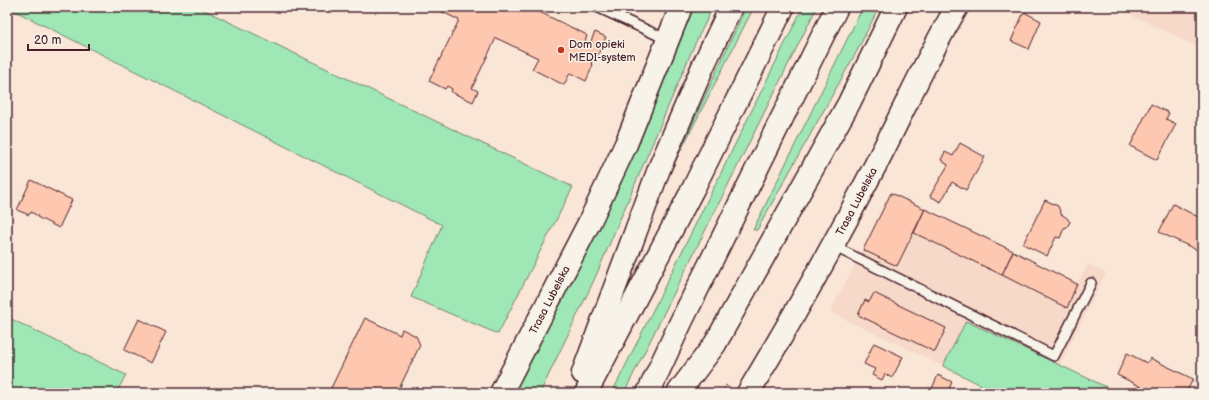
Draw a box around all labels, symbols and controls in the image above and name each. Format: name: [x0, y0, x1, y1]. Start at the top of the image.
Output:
scale bar: [28, 26, 89, 52]
text: 20 m: [34, 33, 61, 48]
place label: Dom opieki MEDI-system: [569, 38, 636, 64]
marker: Dom opieki MEDI-system: [556, 45, 566, 55]
street label: Trasa Lubelska: [833, 165, 880, 238]
street label: Trasa Lubelska: [526, 263, 572, 336]

